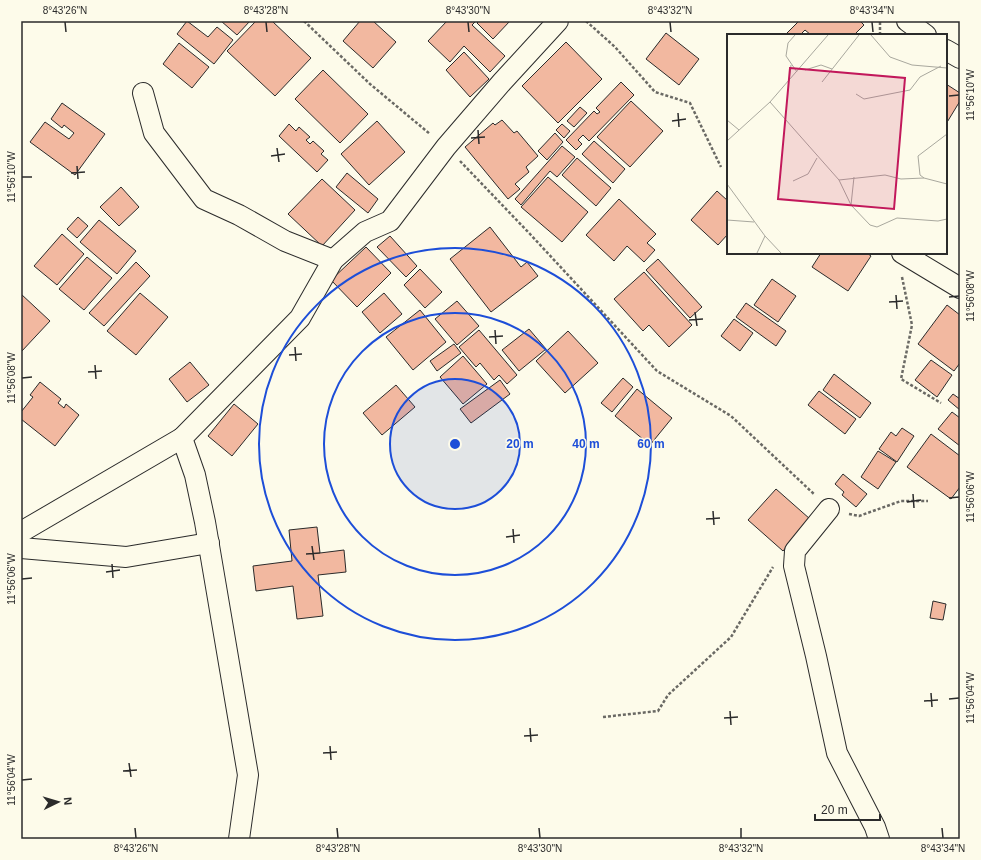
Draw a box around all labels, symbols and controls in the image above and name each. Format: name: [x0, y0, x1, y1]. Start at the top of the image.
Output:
text: 8°43'26"N: [43, 5, 87, 16]
text: 8°43'28"N: [244, 5, 288, 16]
text: 8°43'30"N: [446, 5, 490, 16]
text: 8°43'32"N: [648, 5, 692, 16]
text: 8°43'34"N: [850, 5, 894, 16]
inset map: [727, 34, 947, 254]
text: 11°56'10"W: [965, 69, 976, 121]
text: 11°56'10"W: [6, 151, 17, 203]
text: 11°56'08"W: [965, 270, 976, 322]
text: 11°56'08"W: [6, 352, 17, 404]
centre of rings: [448, 437, 462, 451]
text: 20 m: [506, 437, 534, 451]
text: 40 m: [572, 437, 600, 451]
text: 60 m: [637, 437, 665, 451]
text: 11°56'06"W: [965, 471, 976, 523]
text: 11°56'06"W: [6, 553, 17, 605]
text: 11°56'04"W: [965, 672, 976, 724]
text: 11°56'04"W: [6, 754, 17, 806]
north arrow: [38, 782, 78, 822]
scale bar: [815, 796, 880, 822]
text: N: [62, 797, 74, 806]
text: 20 m: [821, 803, 848, 817]
text: 8°43'26"N: [114, 843, 158, 854]
text: 8°43'28"N: [316, 843, 360, 854]
text: 8°43'30"N: [518, 843, 562, 854]
text: 8°43'32"N: [719, 843, 763, 854]
text: 8°43'34"N: [921, 843, 965, 854]

